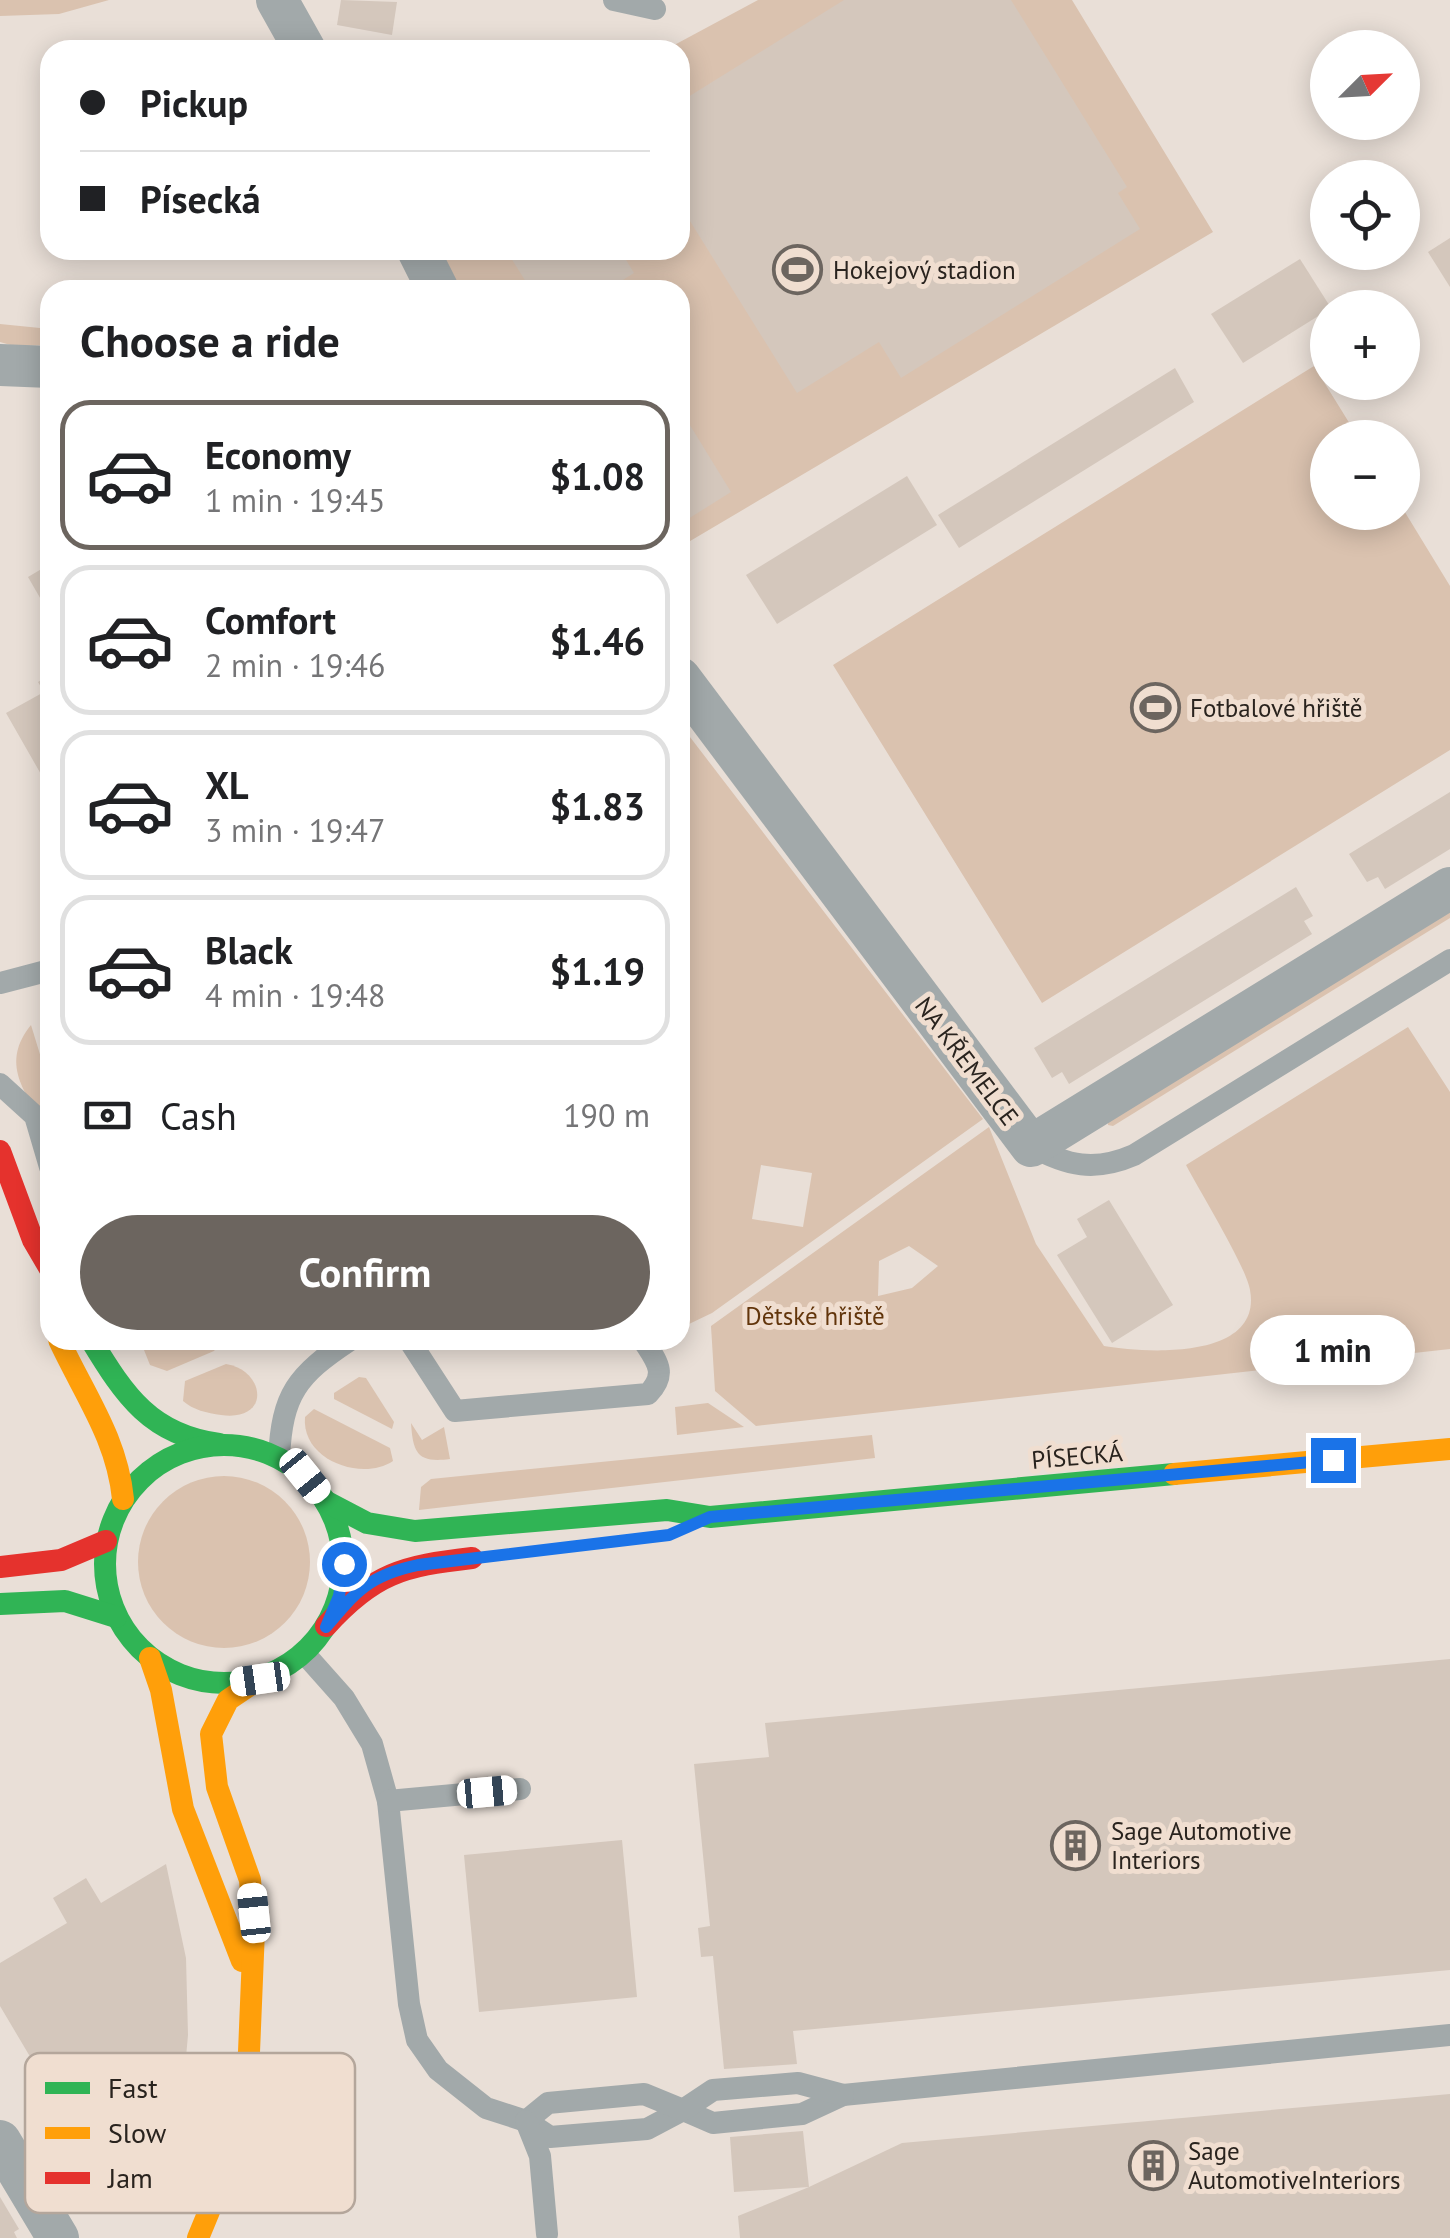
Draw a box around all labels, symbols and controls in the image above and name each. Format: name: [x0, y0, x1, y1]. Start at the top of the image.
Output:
north arrow: [1310, 30, 1420, 140]
map controls: [1310, 30, 1420, 530]
text: Pickup: [140, 78, 248, 127]
button: locate: [1310, 160, 1420, 270]
text: Písecká: [140, 174, 261, 223]
sports icon: Hokejový stadion: [772, 244, 824, 296]
place label: Hokejový stadion: [833, 254, 1016, 286]
button: +: [1310, 290, 1420, 400]
text: Choose a ride: [80, 311, 340, 369]
button: −: [1310, 420, 1420, 530]
icon: car: [85, 430, 175, 520]
text: Economy: [205, 430, 351, 479]
text: $1.08: [549, 451, 645, 500]
text: 1 min · 19:45: [205, 479, 385, 521]
icon: car: [85, 595, 175, 685]
text: Comfort: [205, 595, 336, 644]
text: $1.46: [549, 616, 645, 665]
text: 2 min · 19:46: [205, 644, 385, 686]
sports icon: Fotbalové hřiště: [1129, 682, 1181, 734]
place label: Fotbalové hřiště: [1190, 692, 1363, 724]
icon: car: [85, 760, 175, 850]
text: XL: [205, 760, 249, 809]
text: $1.83: [549, 781, 645, 830]
text: 3 min · 19:47: [205, 809, 385, 851]
icon: car: [85, 925, 175, 1015]
text: Black: [205, 925, 293, 974]
text: $1.19: [549, 946, 645, 995]
text: 4 min · 19:48: [205, 974, 385, 1016]
street label: NA KŘEMELCE: [908, 990, 1026, 1132]
icon: cash: [80, 1088, 135, 1143]
text: Cash: [160, 1091, 237, 1140]
text: 190 m: [563, 1094, 650, 1136]
button: Confirm: [80, 1215, 650, 1330]
park label: Dětské hřiště: [745, 1300, 885, 1332]
callout: 1 min: [1250, 1315, 1416, 1385]
text: 1 min: [1293, 1329, 1372, 1371]
street label: PÍSECKÁ: [1030, 1436, 1124, 1476]
route end: [1311, 1438, 1356, 1483]
car: [274, 1443, 336, 1509]
route start: [322, 1542, 367, 1587]
car: [228, 1660, 292, 1698]
car: [456, 1774, 518, 1810]
place label: Sage Automotive Interiors: [1111, 1815, 1292, 1876]
building icon: Sage Automotive Interiors: [1050, 1819, 1102, 1871]
car: [236, 1882, 272, 1944]
legend: [25, 2053, 355, 2213]
text: Fast: [108, 2069, 158, 2106]
text: Slow: [108, 2114, 167, 2151]
place label: Sage AutomotiveInteriors: [1188, 2135, 1401, 2196]
building icon: Sage AutomotiveInteriors: [1127, 2139, 1179, 2191]
text: Jam: [107, 2159, 153, 2196]

